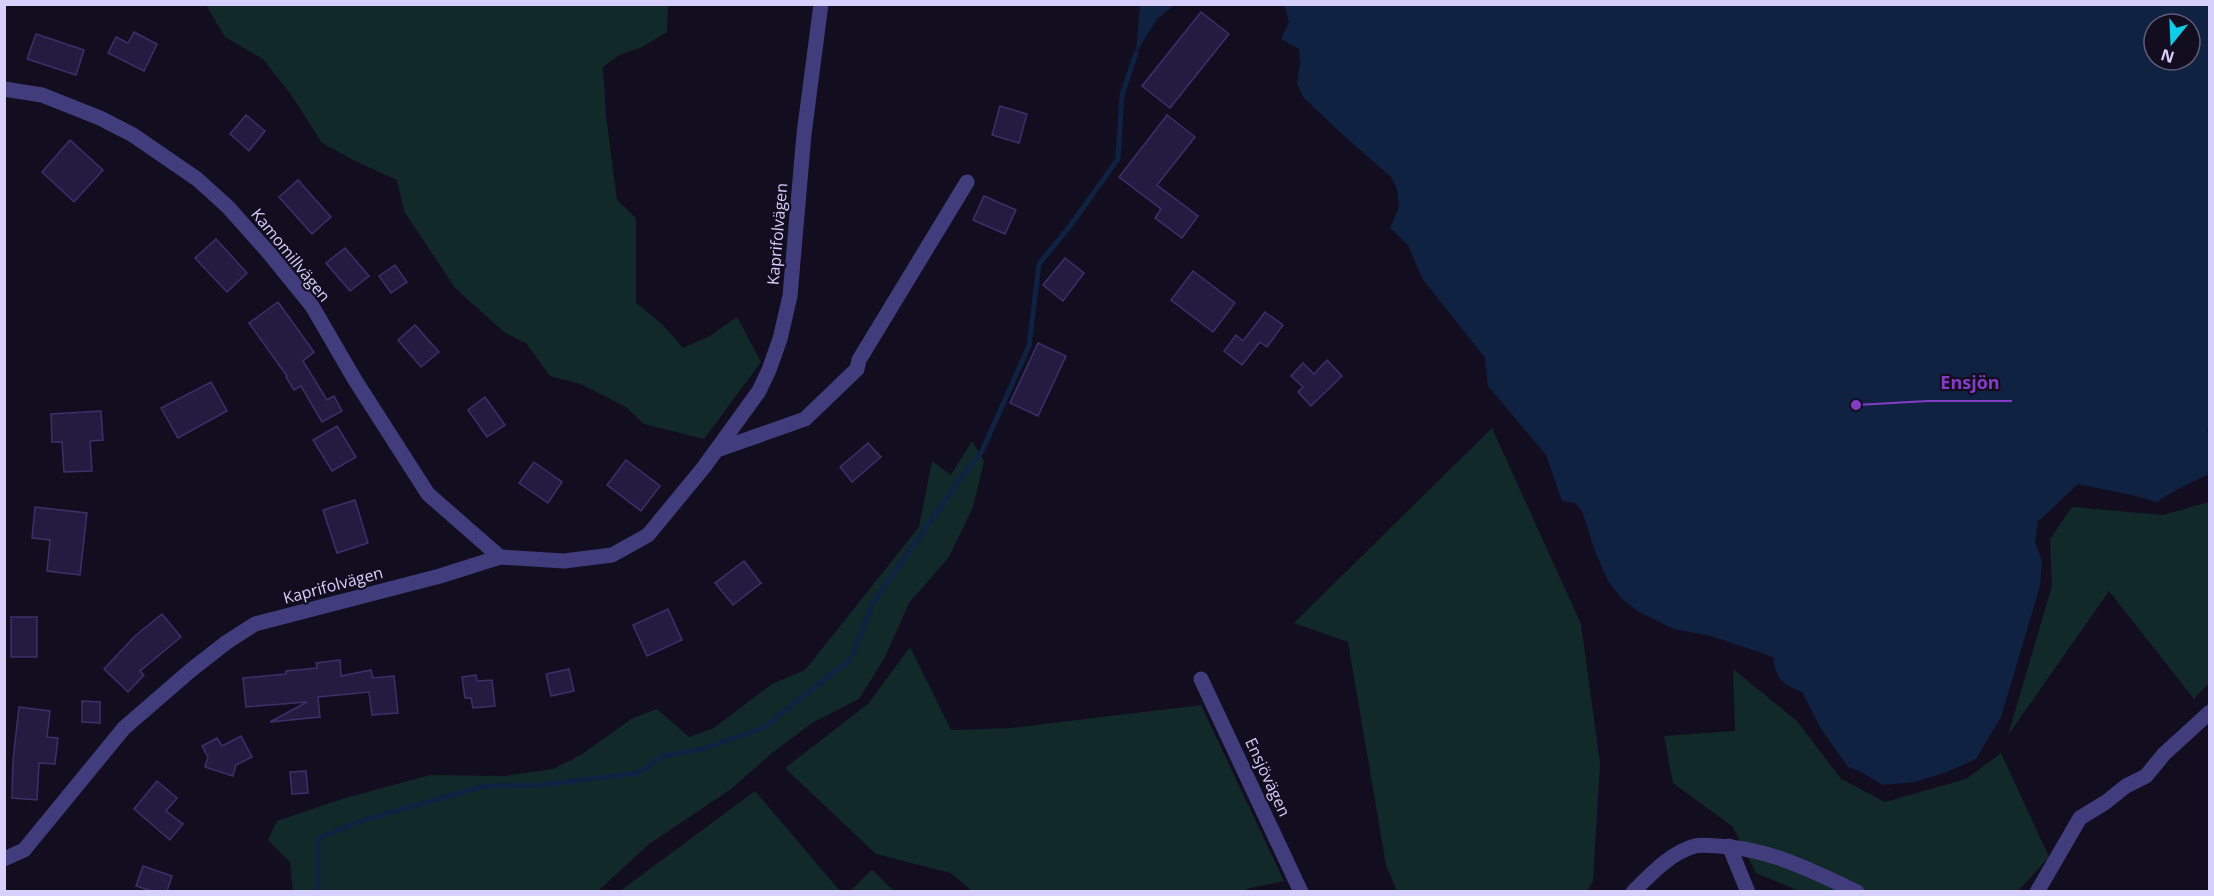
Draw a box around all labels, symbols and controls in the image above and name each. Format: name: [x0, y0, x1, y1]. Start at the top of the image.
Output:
north arrow: [2142, 12, 2202, 72]
text: N: [2158, 44, 2177, 69]
street label: Kaprifolvägen: [762, 182, 792, 286]
street label: Kamomillvägen: [246, 204, 336, 306]
callout: Ensjön: [1928, 365, 2012, 401]
text: Ensjön: [1940, 370, 2000, 394]
street label: Kaprifolvägen: [281, 561, 385, 609]
street label: Ensjövägen: [1240, 734, 1296, 820]

